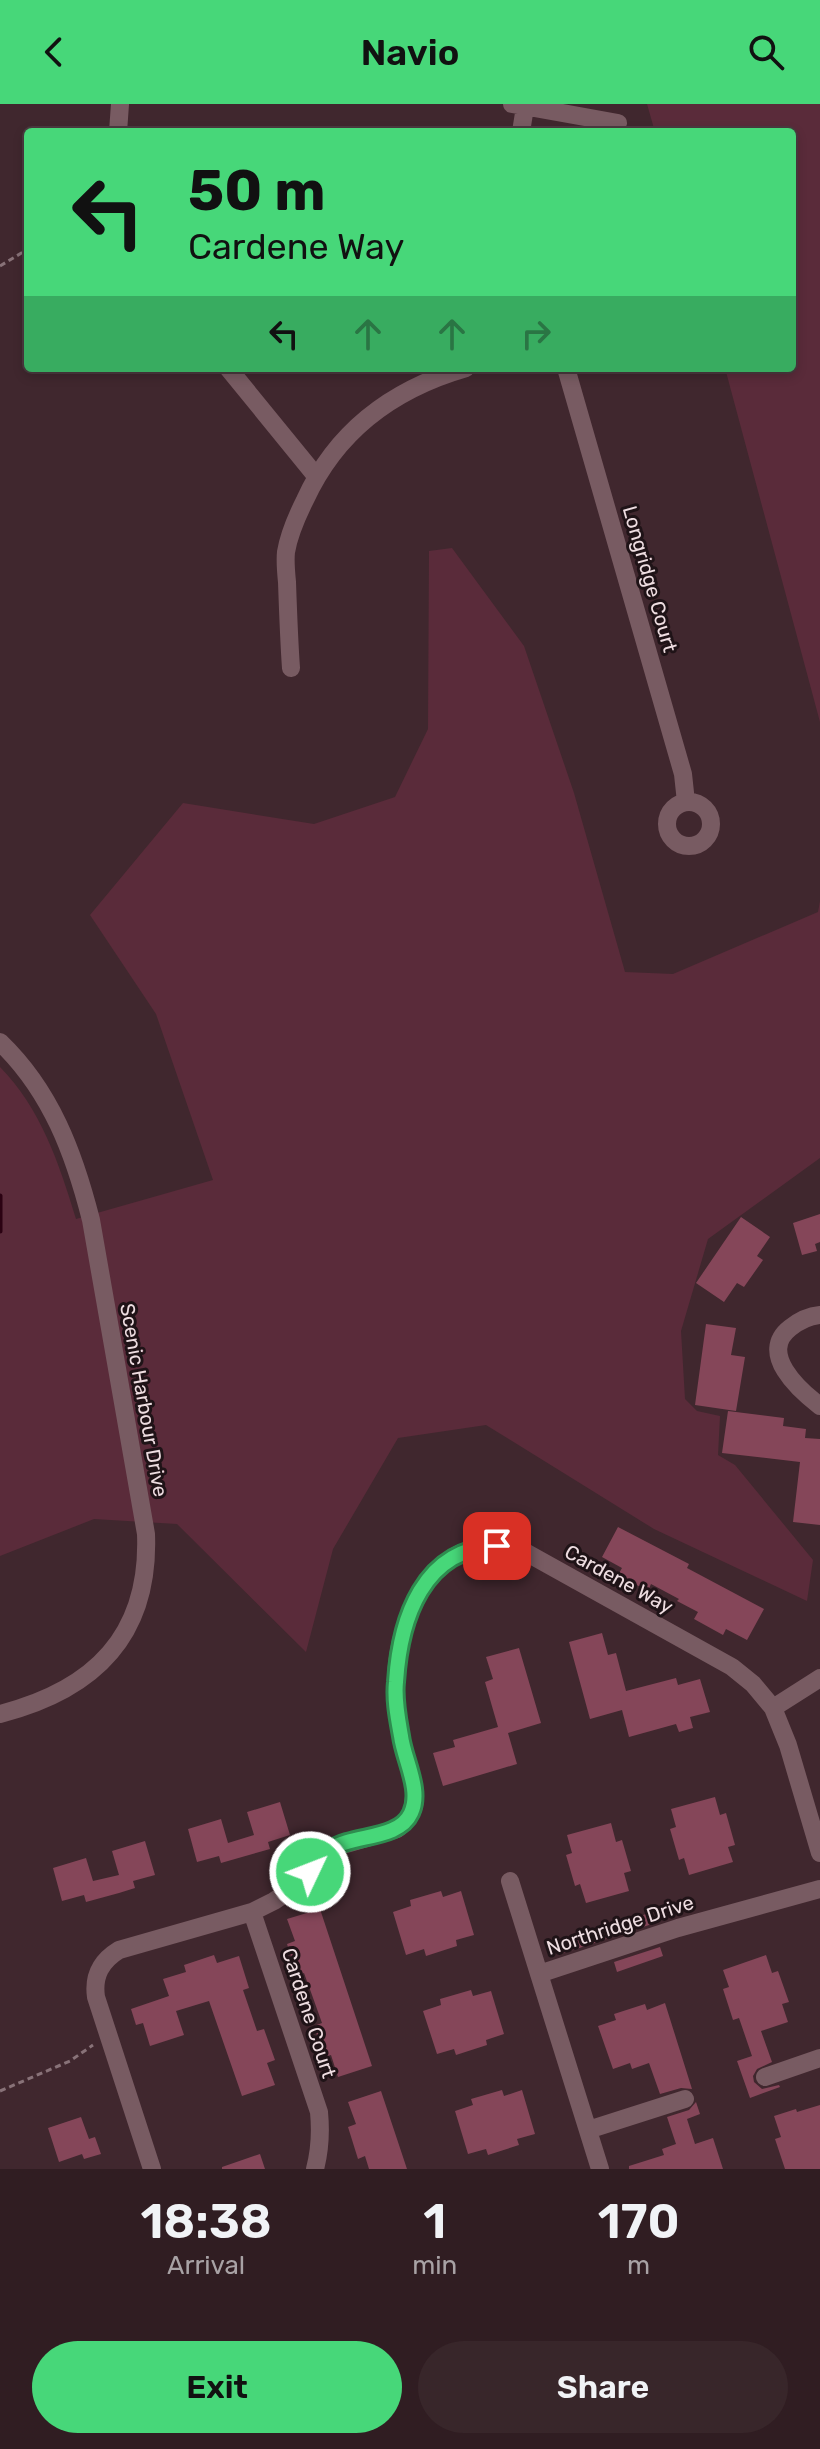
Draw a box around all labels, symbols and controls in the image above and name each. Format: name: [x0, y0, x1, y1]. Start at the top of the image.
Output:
icon: back: [32, 30, 76, 74]
icon: search: [744, 30, 788, 74]
text: Navio: [361, 31, 459, 74]
text: 50 m: [188, 158, 325, 224]
icon: left: [56, 160, 160, 264]
text: Cardene Way: [188, 225, 404, 268]
icon: left: [262, 312, 306, 356]
icon: ahead: [346, 312, 390, 356]
icon: ahead: [430, 312, 474, 356]
icon: right: [514, 312, 558, 356]
street label: Longridge Court: [618, 503, 682, 655]
street label: Scenic Harbour Drive: [115, 1301, 173, 1499]
pin: [463, 1512, 531, 1580]
icon: arrive: [475, 1524, 519, 1568]
street label: Cardene Way: [561, 1539, 677, 1619]
position arrow: [268, 1830, 352, 1914]
street label: Northridge Drive: [543, 1890, 697, 1960]
street label: Cardene Court: [277, 1945, 341, 2081]
text: 18:38: [140, 2193, 272, 2250]
text: 1: [423, 2193, 446, 2250]
text: 170: [598, 2193, 680, 2250]
text: Arrival: [167, 2250, 245, 2281]
text: min: [412, 2250, 457, 2281]
text: m: [627, 2250, 650, 2281]
button: Exit: [32, 2341, 402, 2433]
button: Share: [418, 2341, 788, 2433]

